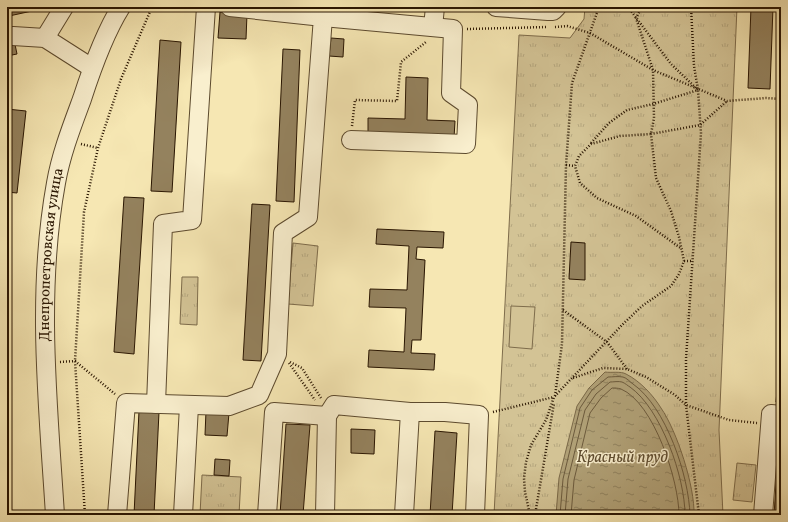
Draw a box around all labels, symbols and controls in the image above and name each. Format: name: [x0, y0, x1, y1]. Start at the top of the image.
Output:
street label: Днепропетровская улица: [34, 166, 69, 342]
water label: Красный пруд: [576, 447, 668, 469]

